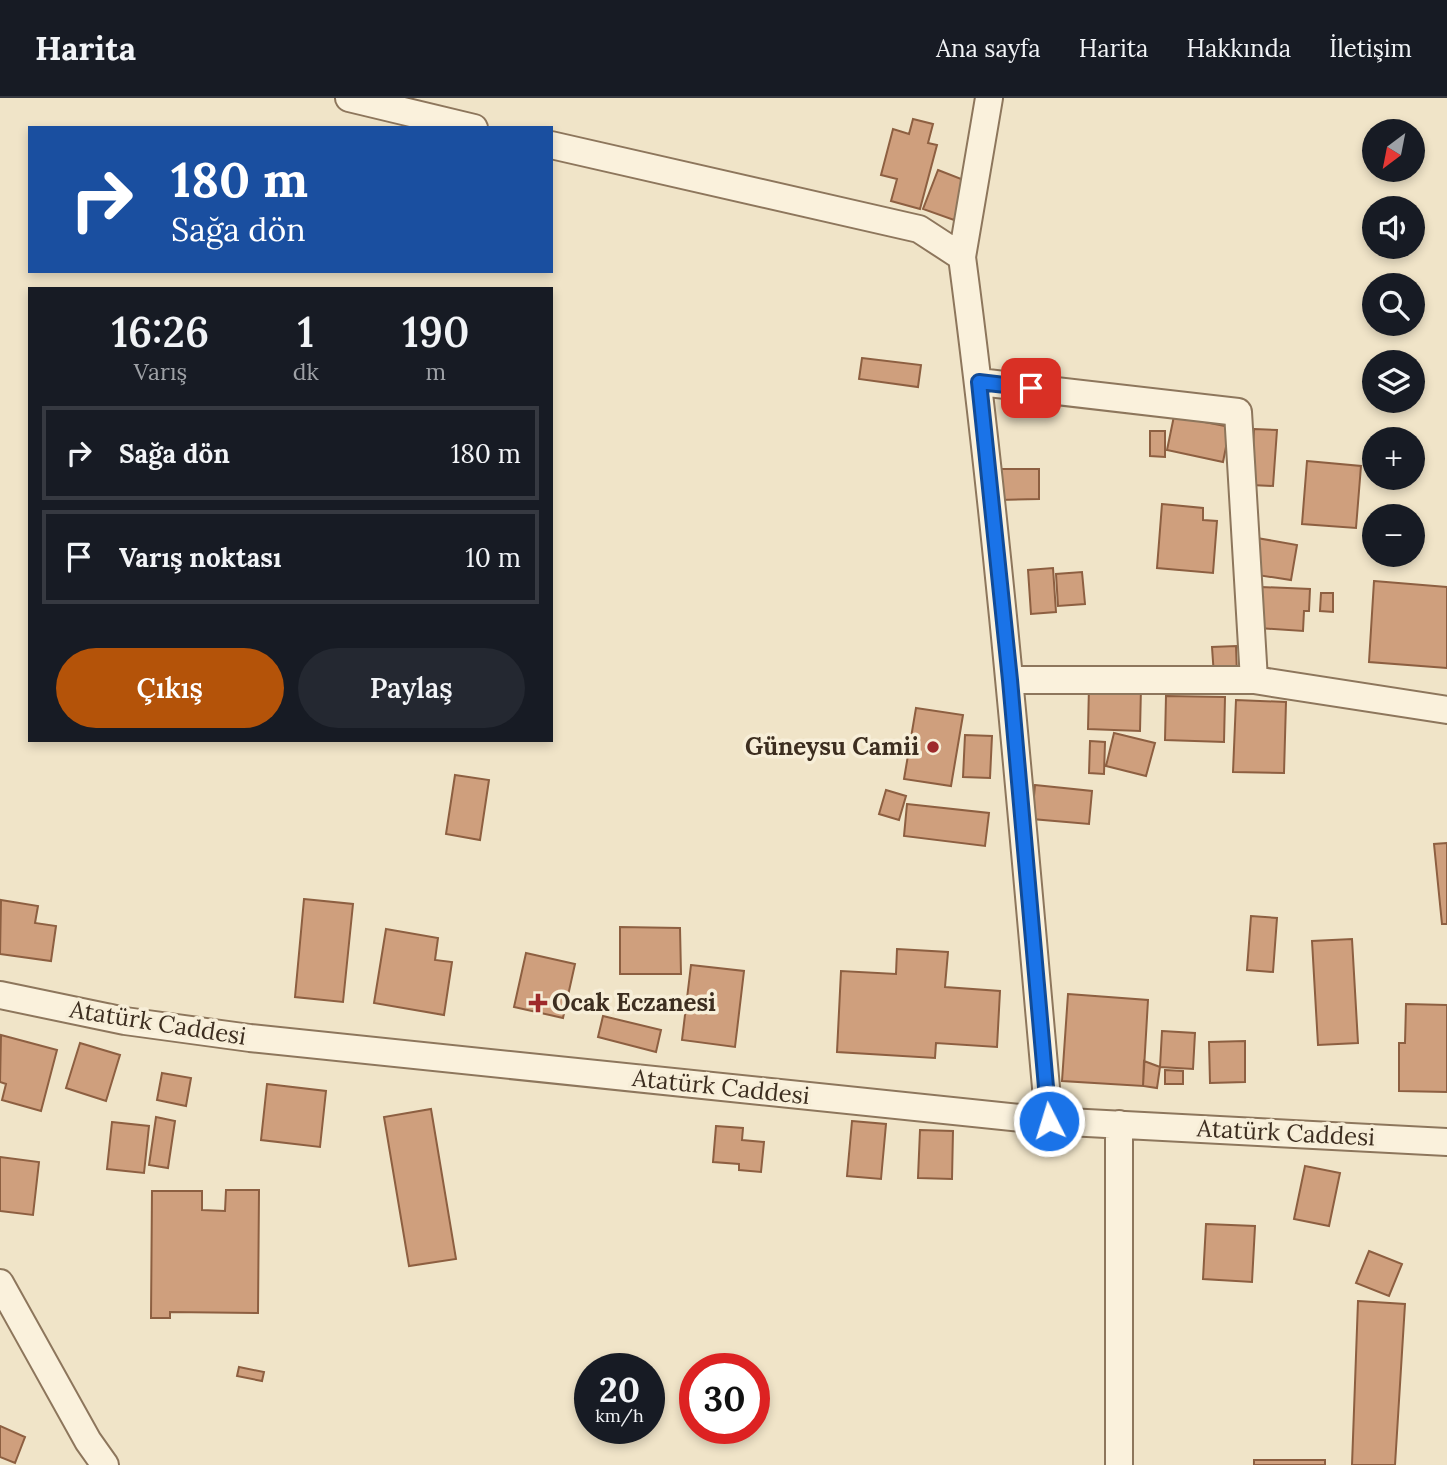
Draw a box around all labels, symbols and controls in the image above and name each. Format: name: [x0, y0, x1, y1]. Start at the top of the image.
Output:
text: Harita: [35, 27, 136, 69]
text: Ana sayfa: [936, 33, 1041, 64]
text: Harita: [1079, 33, 1148, 64]
text: Hakkında: [1186, 33, 1291, 64]
text: İletişim: [1329, 33, 1412, 64]
north arrow: [1362, 119, 1424, 182]
map controls: [1362, 119, 1425, 567]
text: 180 m: [171, 148, 308, 210]
icon: right: [56, 154, 147, 245]
button: sound: [1362, 196, 1425, 259]
text: Sağa dön: [171, 209, 306, 250]
button: search: [1362, 273, 1425, 336]
text: 16:26: [111, 305, 209, 359]
text: 1: [298, 305, 314, 359]
text: 190: [402, 305, 470, 359]
button: layers: [1362, 350, 1425, 413]
text: Varış: [134, 357, 187, 386]
text: dk: [293, 357, 319, 386]
text: m: [426, 357, 446, 386]
pin: [1001, 358, 1061, 418]
icon: arrive: [1012, 369, 1050, 407]
button: +: [1362, 427, 1425, 490]
icon: right: [60, 434, 98, 472]
text: Sağa dön: [119, 437, 230, 470]
text: 180 m: [451, 437, 521, 470]
button: −: [1362, 504, 1425, 567]
icon: arrive: [60, 538, 98, 576]
text: Varış noktası: [119, 541, 281, 574]
text: 10 m: [465, 541, 521, 574]
button: Çıkış: [56, 648, 284, 728]
button: Paylaş: [298, 648, 525, 728]
place label: Güneysu Camii: [745, 731, 919, 762]
marker: Güneysu Camii: [925, 739, 941, 755]
place label: Ocak Eczanesi: [552, 987, 716, 1018]
street label: Atatürk Caddesi: [67, 993, 249, 1052]
marker: Ocak Eczanesi: [530, 995, 546, 1011]
street label: Atatürk Caddesi: [630, 1062, 811, 1111]
position arrow: [1012, 1084, 1086, 1158]
street label: Atatürk Caddesi: [1195, 1112, 1376, 1153]
speed limit sign: 30: [679, 1353, 770, 1444]
text: 20: [599, 1367, 640, 1412]
text: km/h: [595, 1404, 644, 1427]

